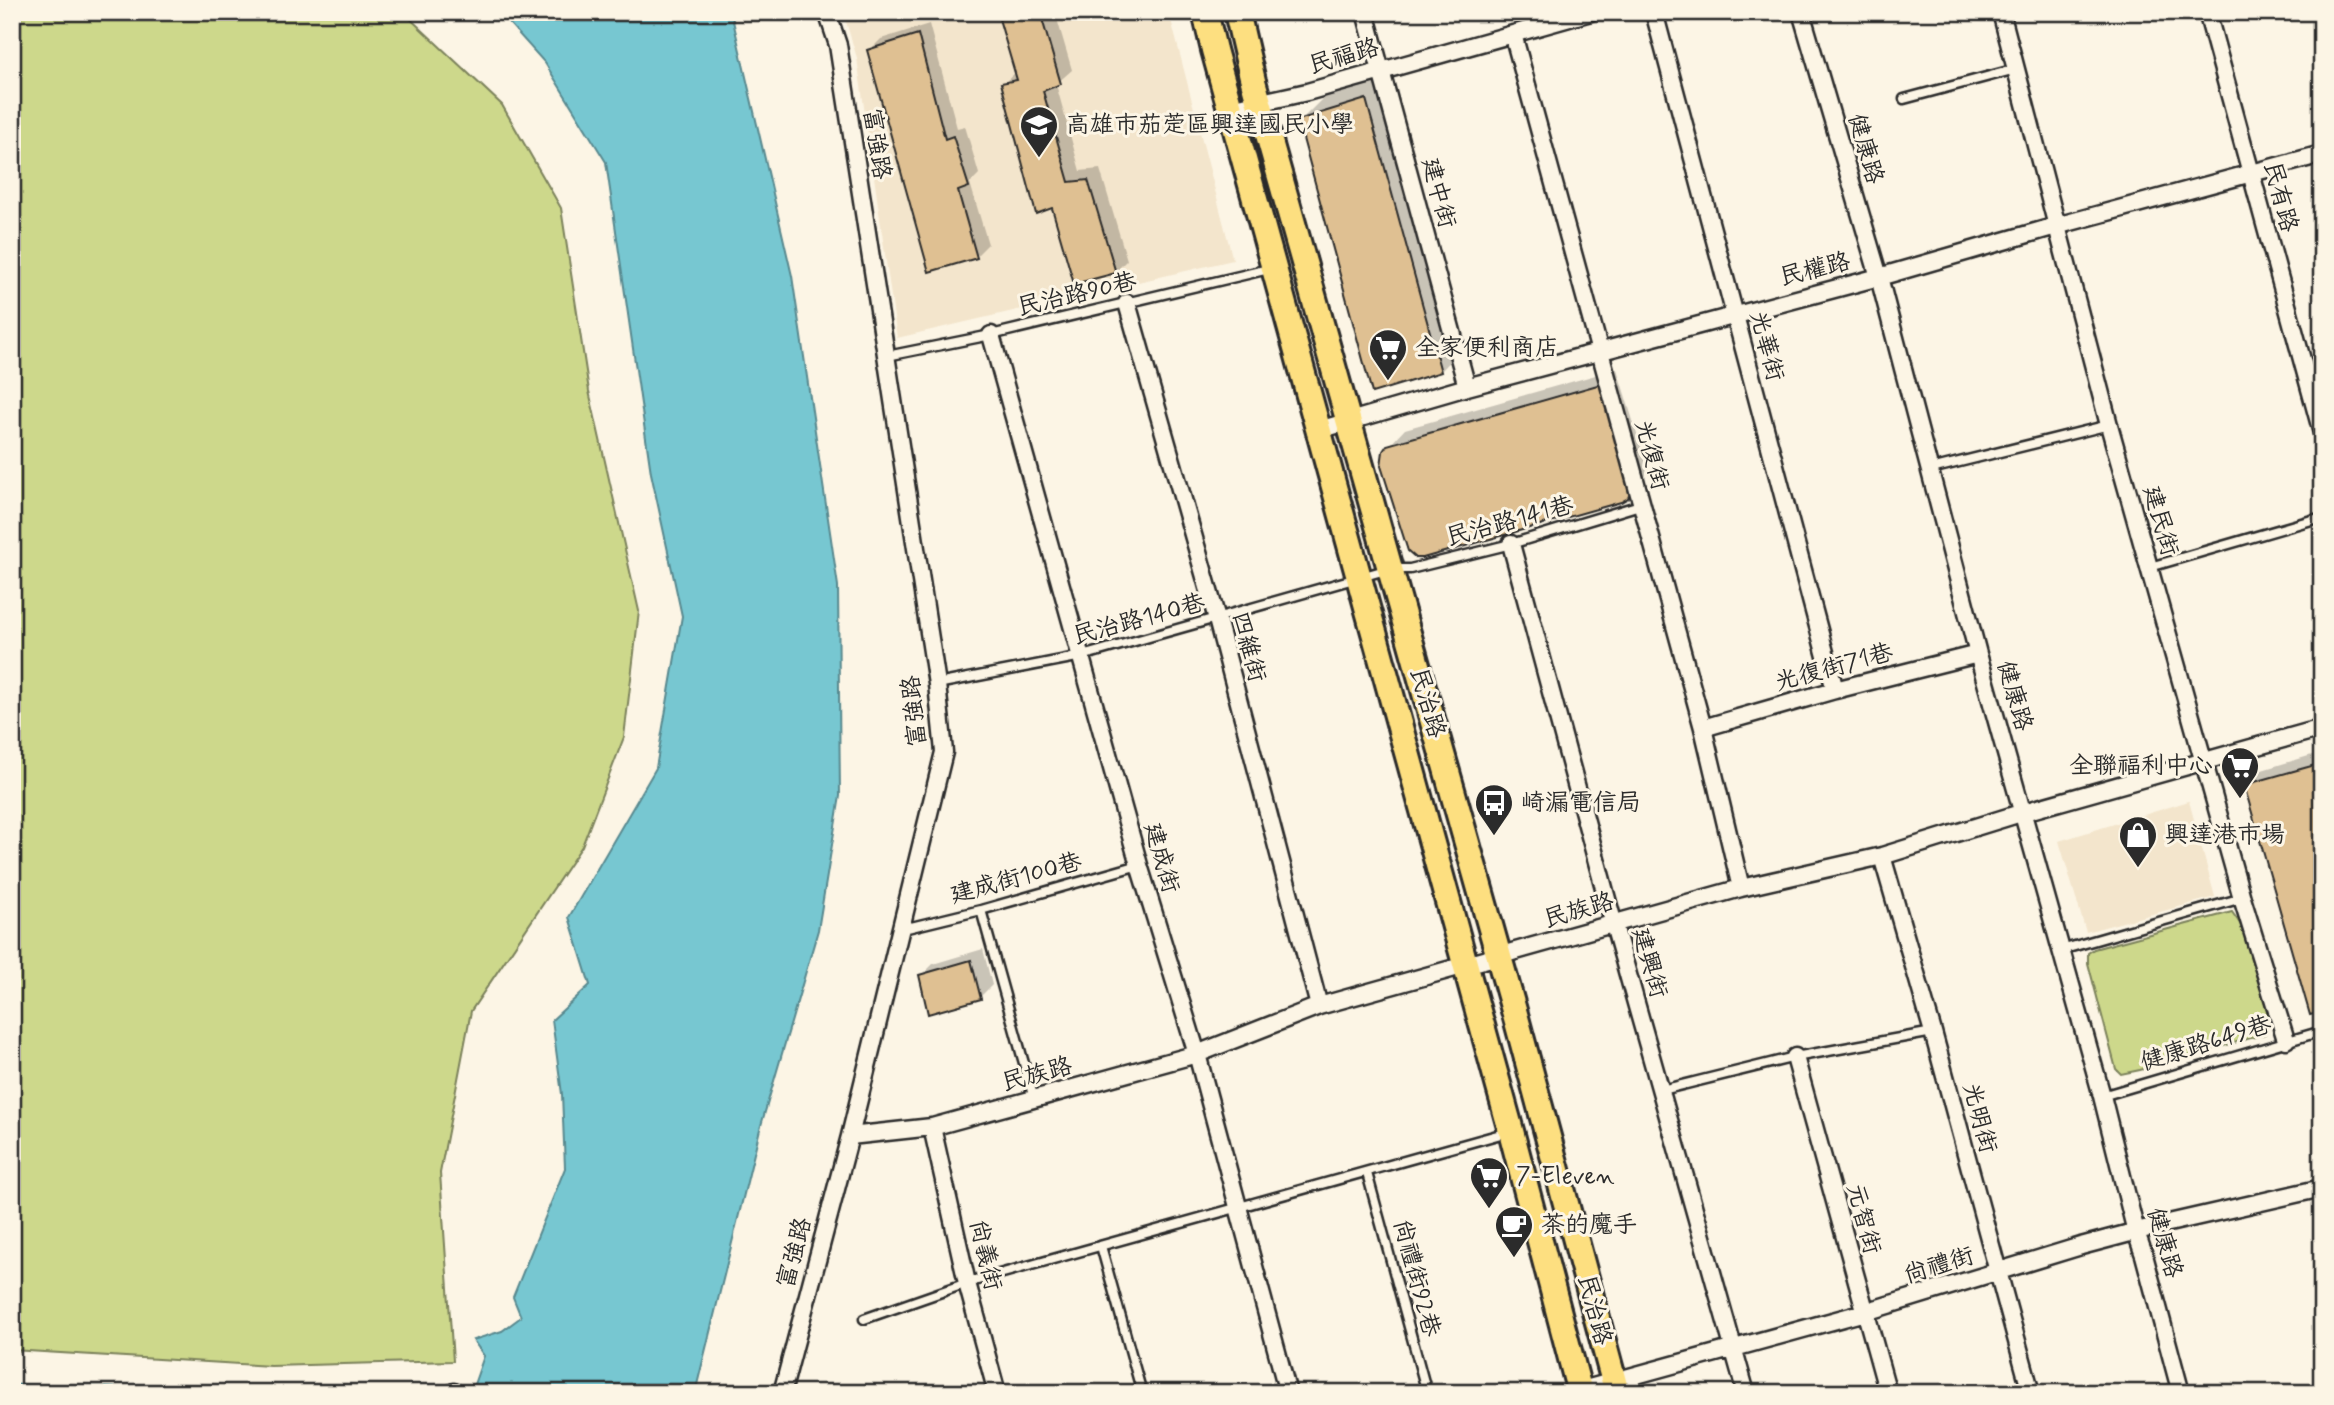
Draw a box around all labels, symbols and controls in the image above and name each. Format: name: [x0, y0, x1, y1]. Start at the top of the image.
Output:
street label: 民福路: [1305, 32, 1383, 82]
school or university icon: 高雄市茄萣區興達國民小學: [1018, 104, 1060, 159]
street label: 富強路: [855, 106, 897, 182]
place label: 高雄市茄萣區興達國民小學: [1066, 110, 1354, 141]
street label: 健康路: [1840, 110, 1890, 188]
street label: 建中街: [1414, 154, 1462, 232]
street label: 民有路: [2256, 158, 2304, 236]
street label: 民權路: [1776, 246, 1854, 294]
street label: 民治路90巷: [1014, 266, 1140, 324]
street label: 光華街: [1742, 307, 1790, 385]
supermarket icon: 全家便利商店: [1367, 327, 1409, 382]
place label: 全家便利商店: [1415, 333, 1559, 364]
street label: 光復街: [1627, 416, 1675, 494]
street label: 建民街: [2135, 482, 2185, 560]
street label: 民治路141巷: [1443, 490, 1577, 554]
street label: 民治路140巷: [1069, 587, 1209, 653]
street label: 四維街: [1224, 608, 1272, 686]
street label: 光復街71巷: [1772, 637, 1896, 699]
street label: 健康路: [1989, 657, 2039, 735]
street label: 民治路: [1402, 664, 1452, 742]
street label: 富強路: [896, 674, 934, 748]
supermarket icon: 全聯福利中心: [2219, 745, 2261, 800]
place label: 全聯福利中心: [2069, 751, 2213, 782]
bus stop icon: 崎漏電信局: [1473, 782, 1515, 837]
place label: 崎漏電信局: [1521, 788, 1641, 819]
shop icon: 興達港市場: [2117, 814, 2159, 869]
street label: 建成街: [1136, 819, 1186, 897]
place label: 興達港市場: [2165, 820, 2285, 851]
street label: 建成街100巷: [947, 847, 1085, 911]
street label: 民族路: [1540, 886, 1618, 936]
street label: 建興街: [1624, 924, 1674, 1002]
street label: 健康路649巷: [2137, 1009, 2275, 1079]
street label: 民族路: [998, 1051, 1076, 1099]
street label: 光明街: [1955, 1079, 2003, 1157]
supermarket icon: 7-Eleven: [1468, 1155, 1510, 1210]
place label: 7-Eleven: [1516, 1161, 1615, 1192]
street label: 元智街: [1839, 1180, 1887, 1258]
cafe icon: 茶的魔手: [1493, 1204, 1535, 1259]
street label: 健康路: [2139, 1204, 2189, 1282]
place label: 茶的魔手: [1541, 1210, 1637, 1241]
street label: 富強路: [771, 1214, 819, 1292]
street label: 尚義街: [962, 1216, 1008, 1294]
street label: 尚禮街92巷: [1385, 1216, 1447, 1340]
street label: 尚禮街: [1900, 1241, 1978, 1291]
street label: 民治路: [1570, 1271, 1618, 1349]

